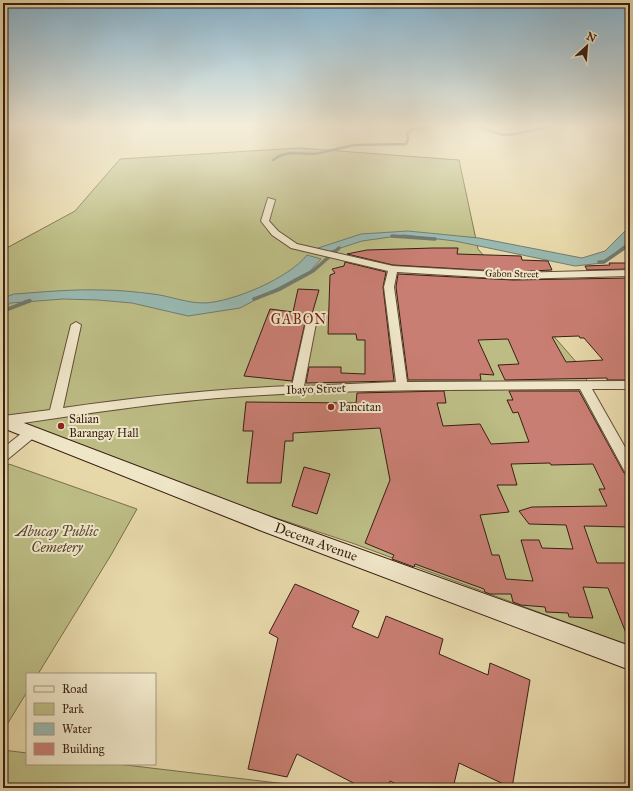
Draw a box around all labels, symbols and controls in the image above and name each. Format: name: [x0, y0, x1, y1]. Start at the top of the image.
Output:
north arrow: [567, 26, 607, 66]
text: N: [584, 30, 599, 46]
street label: Gabon Street: [485, 268, 540, 280]
district label: GABON: [271, 311, 327, 328]
street label: Ibayo Street: [286, 381, 347, 397]
place label: Pancitan: [339, 400, 382, 414]
marker: Pancitan: [326, 402, 336, 412]
place label: Salian Barangay Hall: [69, 412, 139, 441]
marker: Salian Barangay Hall: [56, 421, 66, 431]
street label: Decena Avenue: [272, 519, 360, 565]
park label: Abucay Public Cemetery: [14, 523, 99, 556]
legend: [26, 673, 156, 765]
text: Road: [62, 682, 88, 696]
text: Park: [62, 702, 84, 716]
text: Water: [62, 722, 92, 736]
text: Building: [62, 742, 105, 757]

